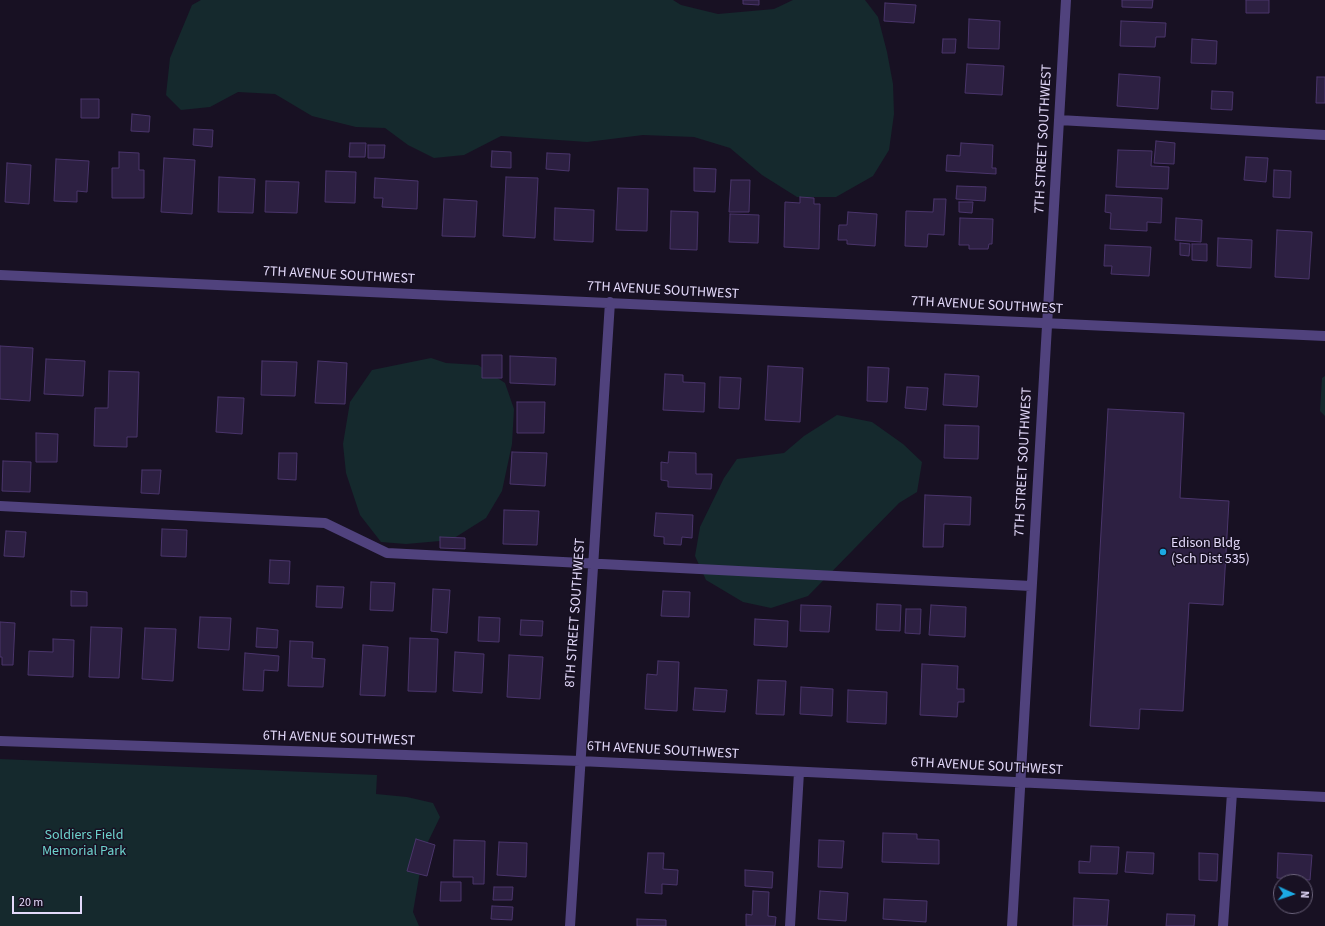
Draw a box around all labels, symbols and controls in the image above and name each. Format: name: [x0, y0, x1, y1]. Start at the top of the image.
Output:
street label: 7TH STREET SOUTHWEST: [1032, 64, 1056, 214]
street label: 7TH AVENUE SOUTHWEST: [263, 264, 415, 288]
street label: 7TH AVENUE SOUTHWEST: [587, 279, 739, 303]
street label: 7TH AVENUE SOUTHWEST: [911, 294, 1063, 318]
street label: 7TH STREET SOUTHWEST: [1012, 387, 1036, 537]
place label: Edison Bldg (Sch Dist 535): [1171, 536, 1250, 568]
street label: 8TH STREET SOUTHWEST: [562, 538, 590, 688]
marker: Edison Bldg (Sch Dist 535): [1158, 547, 1168, 557]
street label: 6TH AVENUE SOUTHWEST: [263, 728, 415, 750]
street label: 6TH AVENUE SOUTHWEST: [587, 739, 739, 763]
street label: 6TH AVENUE SOUTHWEST: [911, 755, 1063, 779]
park label: Soldiers Field Memorial Park: [42, 828, 126, 860]
north arrow: [1273, 874, 1313, 914]
scale bar: [14, 888, 84, 914]
text: N: [1297, 891, 1312, 899]
text: 20 m: [19, 894, 43, 911]

